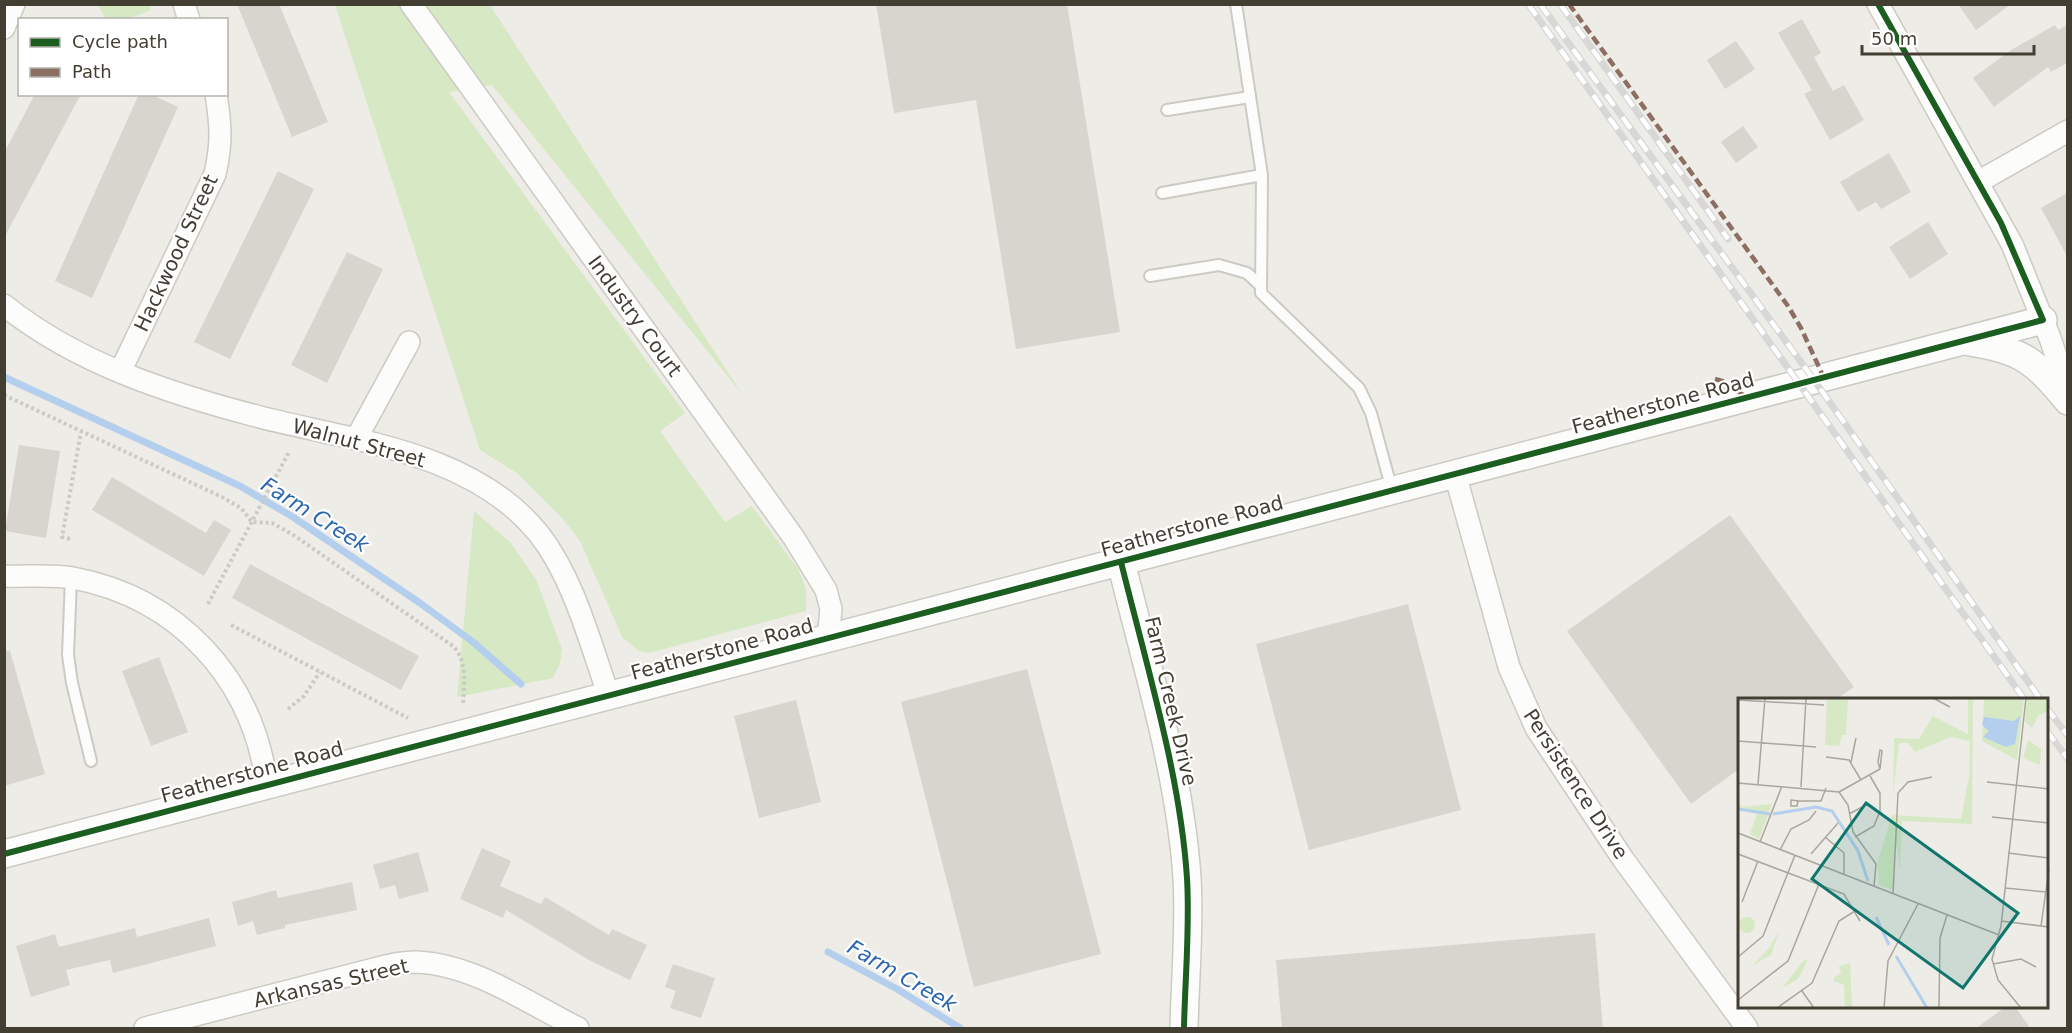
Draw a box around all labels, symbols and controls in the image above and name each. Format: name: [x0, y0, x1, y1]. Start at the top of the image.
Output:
legend: [18, 18, 228, 96]
scale bar: [1862, 18, 2034, 56]
text: 50 m: [1871, 28, 1917, 49]
text: Cycle path: [72, 31, 168, 52]
text: Path: [72, 61, 112, 82]
street label: Hackwood Street: [129, 171, 223, 335]
street label: Industry Court: [583, 251, 687, 381]
street label: Featherstone Road: [1569, 367, 1757, 439]
street label: Walnut Street: [290, 414, 428, 472]
water label: Farm Creek: [257, 472, 374, 558]
street label: Featherstone Road: [1098, 490, 1286, 562]
street label: Featherstone Road: [628, 613, 816, 685]
street label: Farm Creek Drive: [1140, 614, 1202, 788]
inset map: [1738, 698, 2048, 1009]
street label: Persistence Drive: [1519, 704, 1633, 864]
street label: Featherstone Road: [158, 736, 346, 808]
water label: Farm Creek: [843, 935, 962, 1017]
street label: Arkansas Street: [251, 953, 411, 1012]

